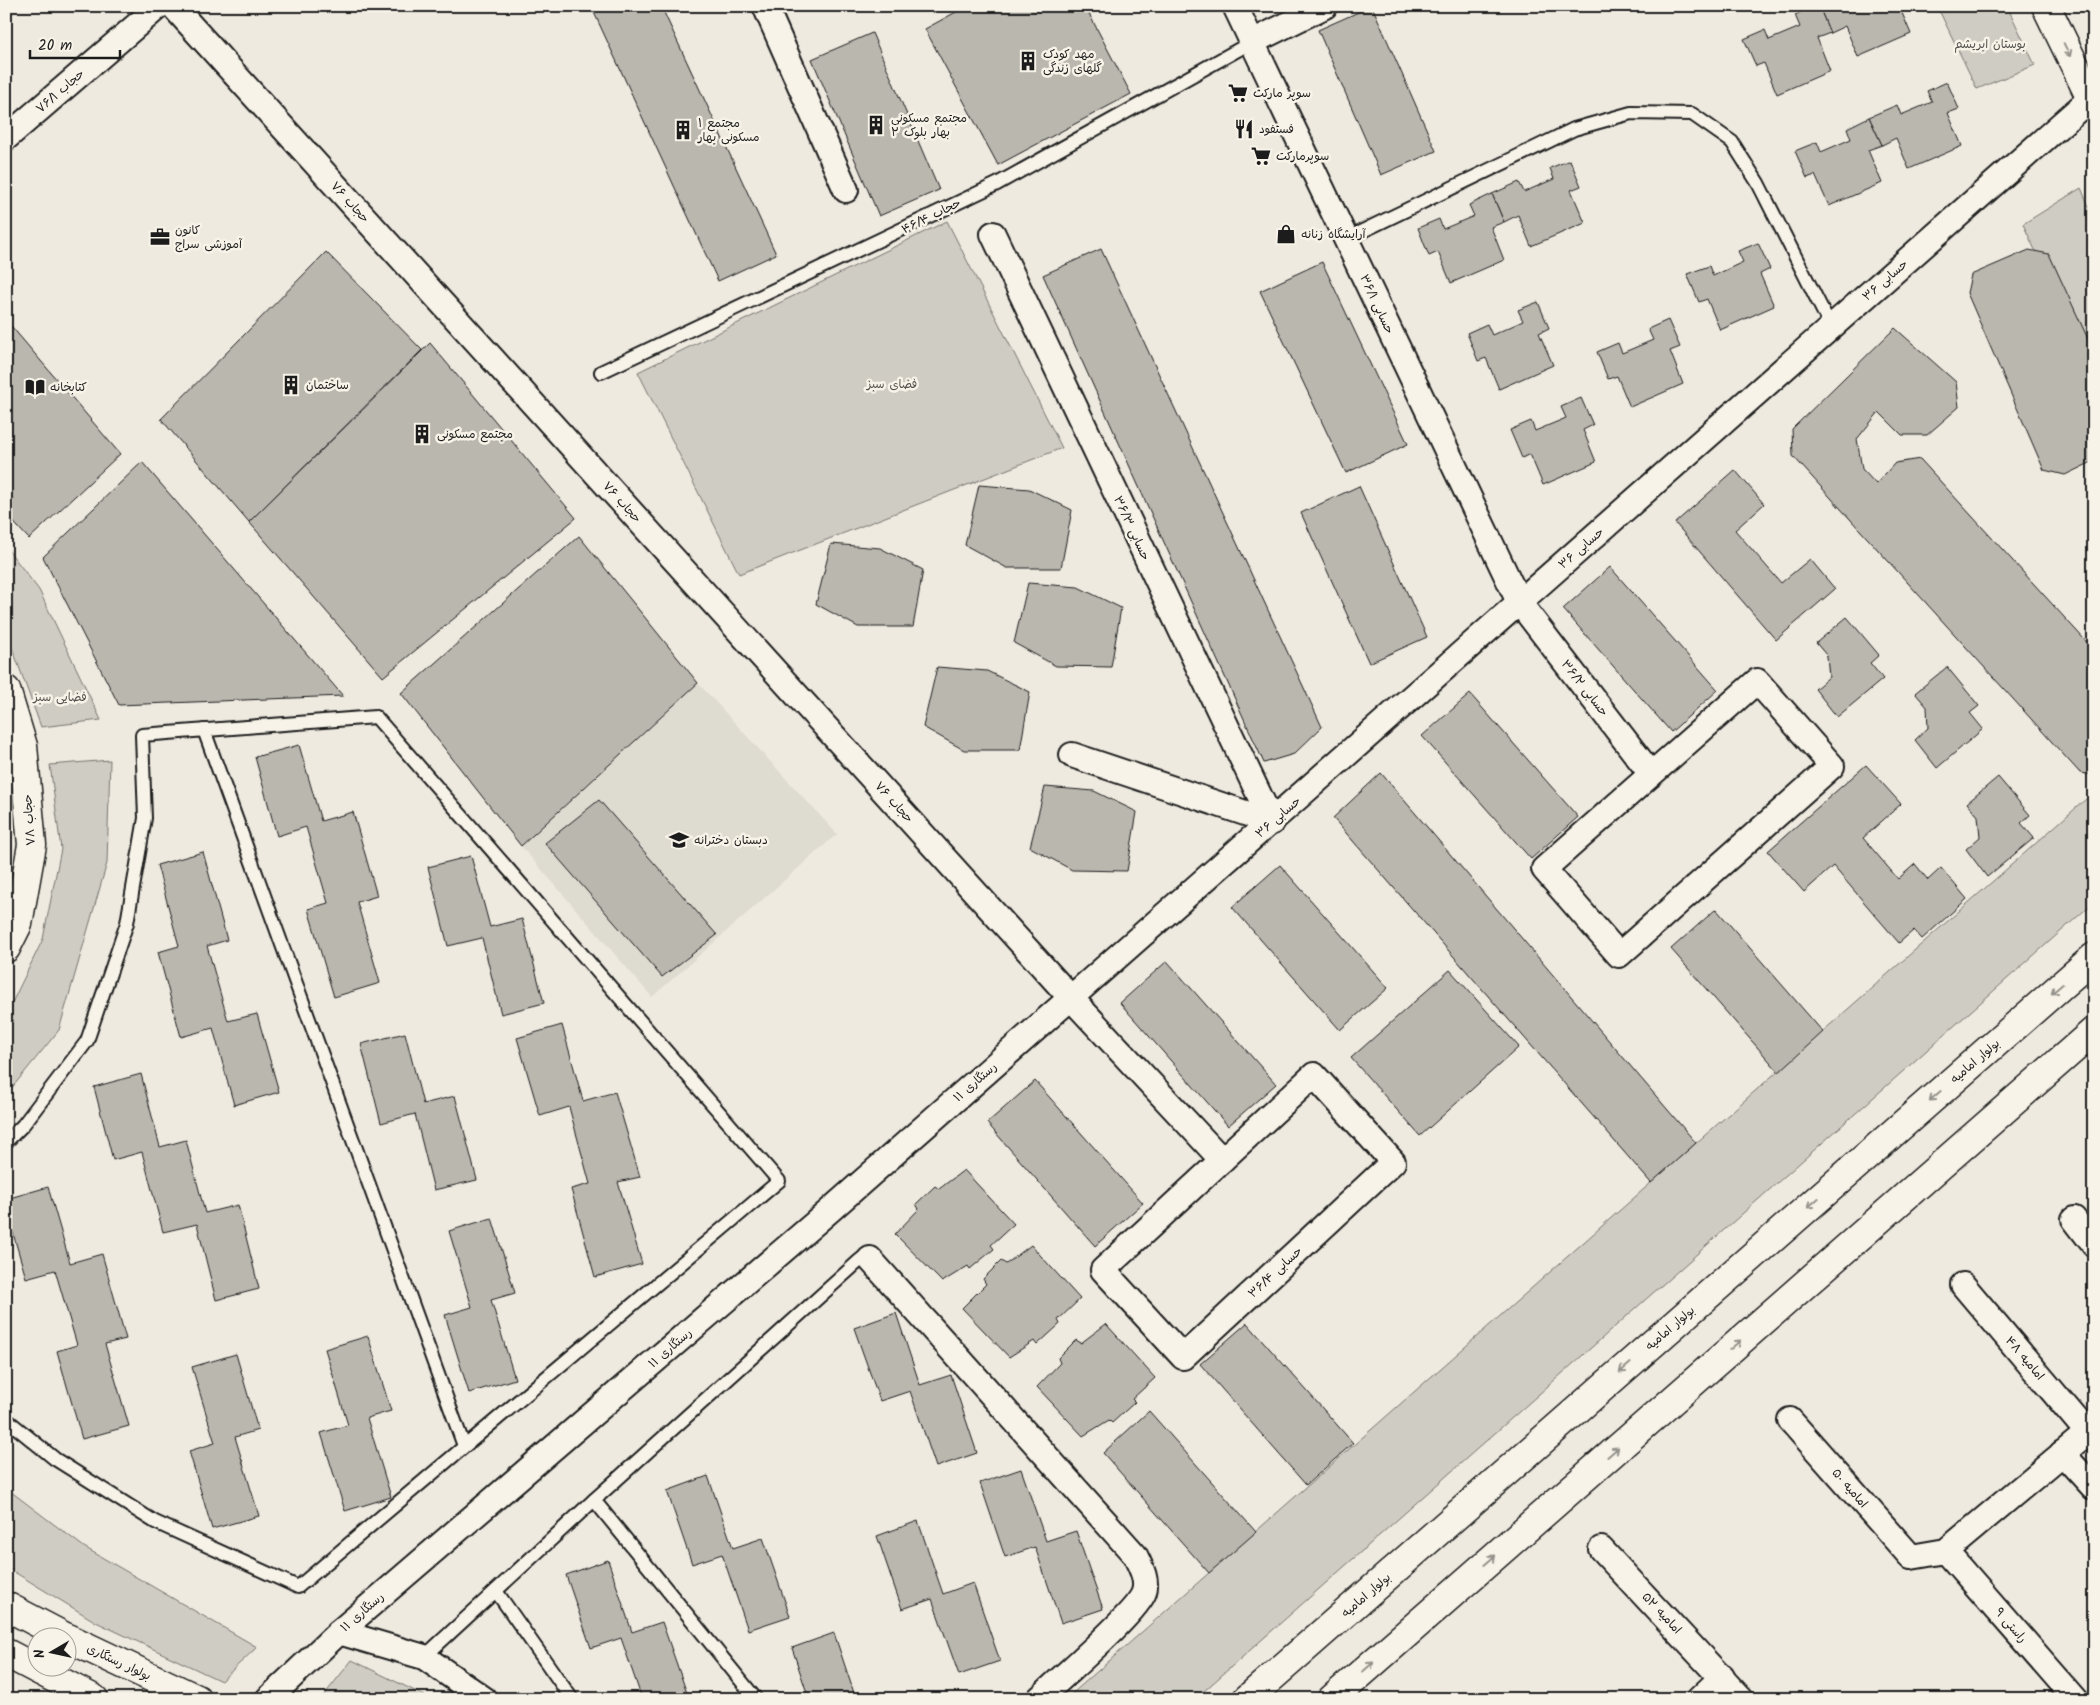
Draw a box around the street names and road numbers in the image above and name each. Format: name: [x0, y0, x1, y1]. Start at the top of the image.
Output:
street label: حجاب ۷۶/۱: [32, 65, 89, 118]
street label: حجاب ۷۶: [326, 177, 374, 227]
street label: حجاب ۴۶/۴: [898, 194, 964, 239]
street label: حسابی ۳۶: [1858, 255, 1912, 306]
street label: حسابی ۳۶/۱: [1354, 271, 1399, 337]
street label: حجاب ۷۶: [598, 477, 646, 527]
street label: حسابی ۳۶/۳: [1108, 493, 1155, 564]
street label: حسابی ۳۶: [1554, 523, 1608, 574]
street label: حسابی ۳۶/۲: [1556, 656, 1613, 721]
street label: حجاب ۷۶: [870, 777, 918, 827]
street label: حسابی ۳۶: [1251, 792, 1305, 843]
street label: حجاب ۷۸: [18, 794, 41, 846]
street label: بولوار امامیه: [1946, 1034, 2004, 1088]
street label: رستگاری ۱۱: [949, 1058, 1001, 1107]
street label: حسابی ۳۶/۴: [1244, 1242, 1307, 1303]
street label: بولوار امامیه: [1641, 1301, 1699, 1355]
street label: رستگاری ۱۱: [644, 1324, 696, 1373]
street label: امامیه ۴۸: [2000, 1332, 2049, 1385]
street label: امامیه ۵۰: [1827, 1464, 1872, 1512]
street label: بولوار امامیه: [1337, 1568, 1395, 1622]
street label: رستگاری ۱۱: [336, 1588, 388, 1637]
street label: امامیه ۵۲: [1637, 1588, 1686, 1639]
street label: راستی ۹: [1990, 1604, 2031, 1647]
street label: بولوار رستگاری: [83, 1639, 154, 1686]

